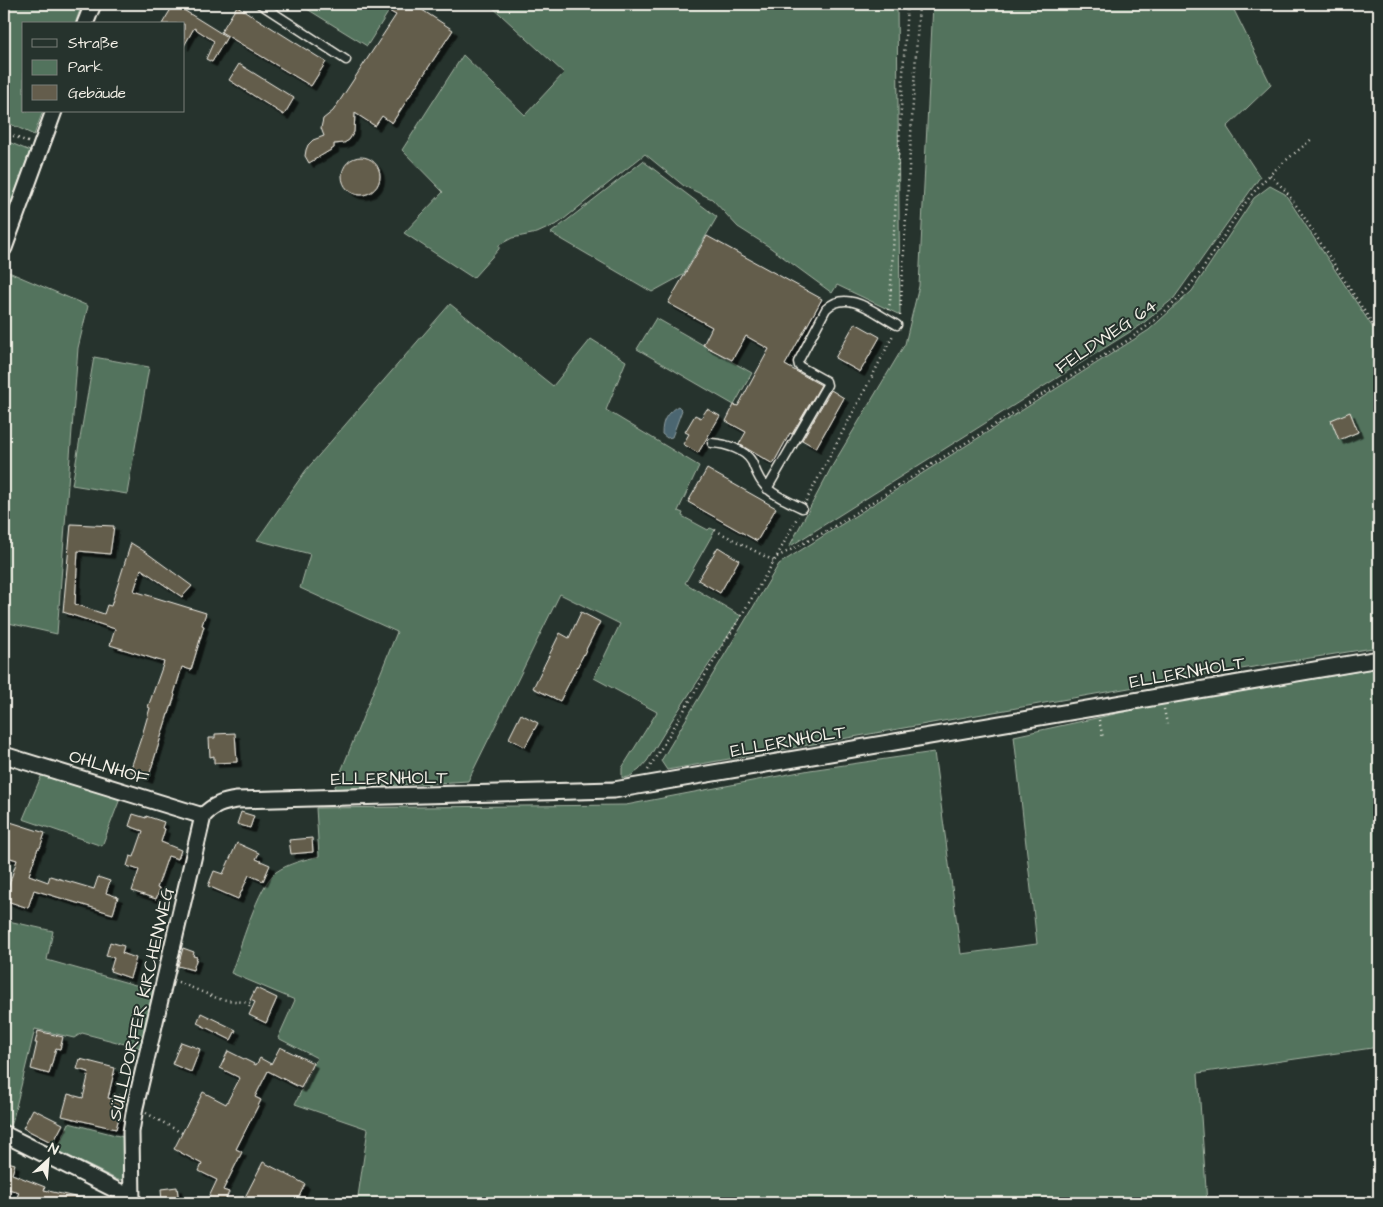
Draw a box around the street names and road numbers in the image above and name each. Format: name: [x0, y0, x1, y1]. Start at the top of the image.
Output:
street label: FELDWEG 64: [1050, 293, 1162, 380]
street label: ELLERNHOLT: [1127, 650, 1248, 695]
street label: ELLERNHOLT: [728, 719, 849, 764]
street label: OHLNHOF: [66, 744, 152, 792]
street label: ELLERNHOLT: [330, 765, 448, 792]
street label: SÜLLDORFER KIRCHENWEG: [102, 885, 181, 1123]

